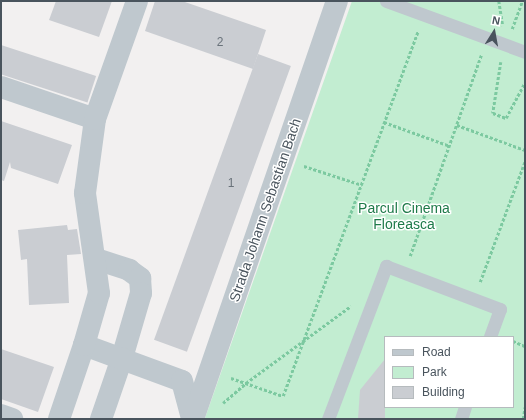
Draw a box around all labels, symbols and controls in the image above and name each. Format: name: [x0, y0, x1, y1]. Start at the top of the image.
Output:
north arrow: [474, 12, 514, 52]
text: N: [491, 14, 501, 27]
house number: 2: [217, 36, 223, 50]
street label: Strada Johann Sebastian Bach: [226, 116, 304, 304]
house number: 1: [228, 177, 234, 191]
park label: Parcul Cinema Floreasca: [358, 200, 450, 232]
legend: [384, 336, 514, 408]
text: Road: [422, 345, 451, 359]
text: Park: [422, 365, 447, 379]
text: Building: [422, 385, 465, 399]

